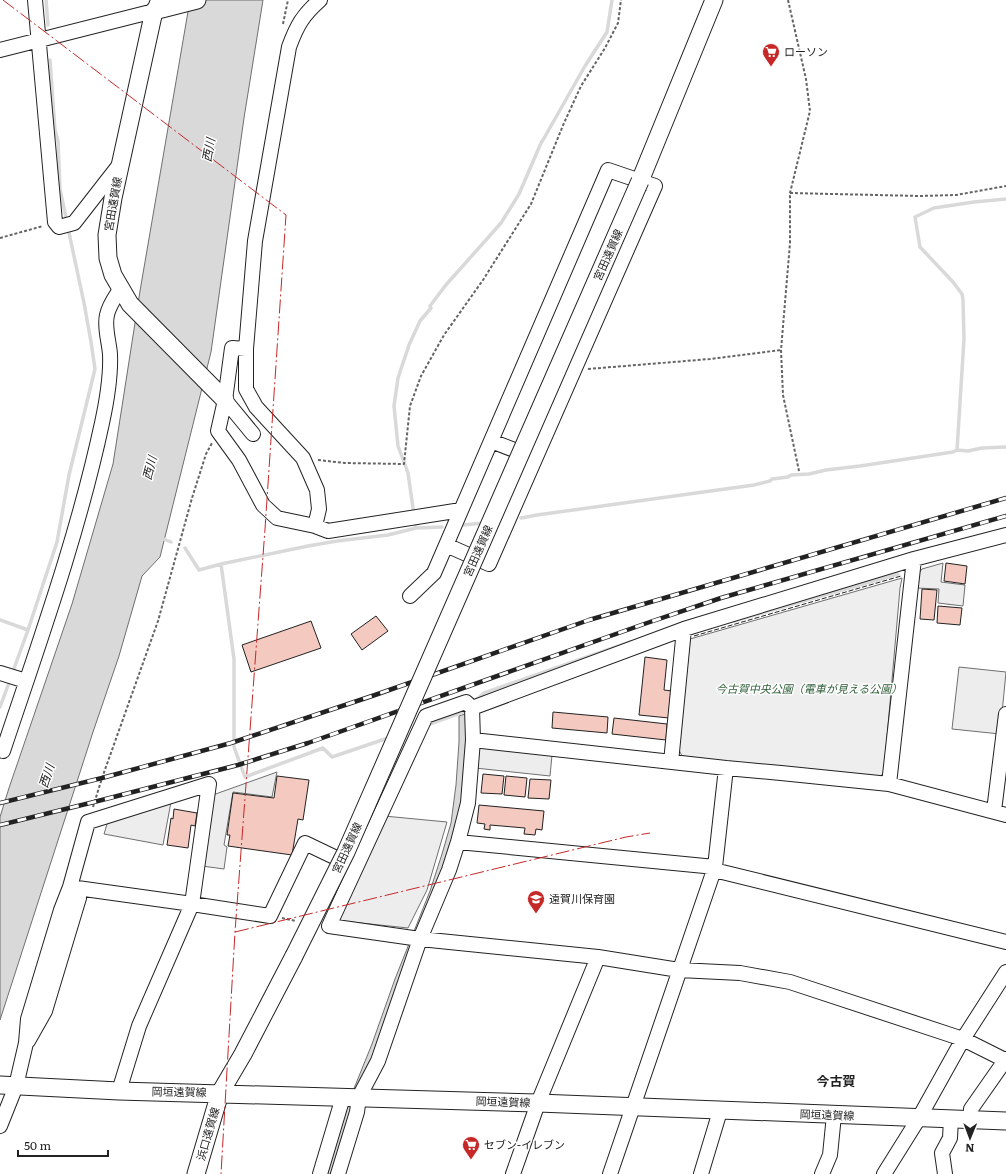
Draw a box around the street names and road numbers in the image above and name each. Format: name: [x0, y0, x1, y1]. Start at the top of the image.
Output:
street label: 宮田遠賀線: [99, 175, 125, 232]
street label: 宮田遠賀線: [589, 226, 626, 283]
street label: 宮田遠賀線: [459, 522, 496, 579]
street label: 宮田遠賀線: [327, 819, 365, 876]
street label: 岡垣遠賀線: [151, 1083, 207, 1099]
street label: 岡垣遠賀線: [475, 1092, 531, 1110]
street label: 浜口遠賀線: [192, 1105, 222, 1162]
street label: 岡垣遠賀線: [799, 1105, 855, 1123]

